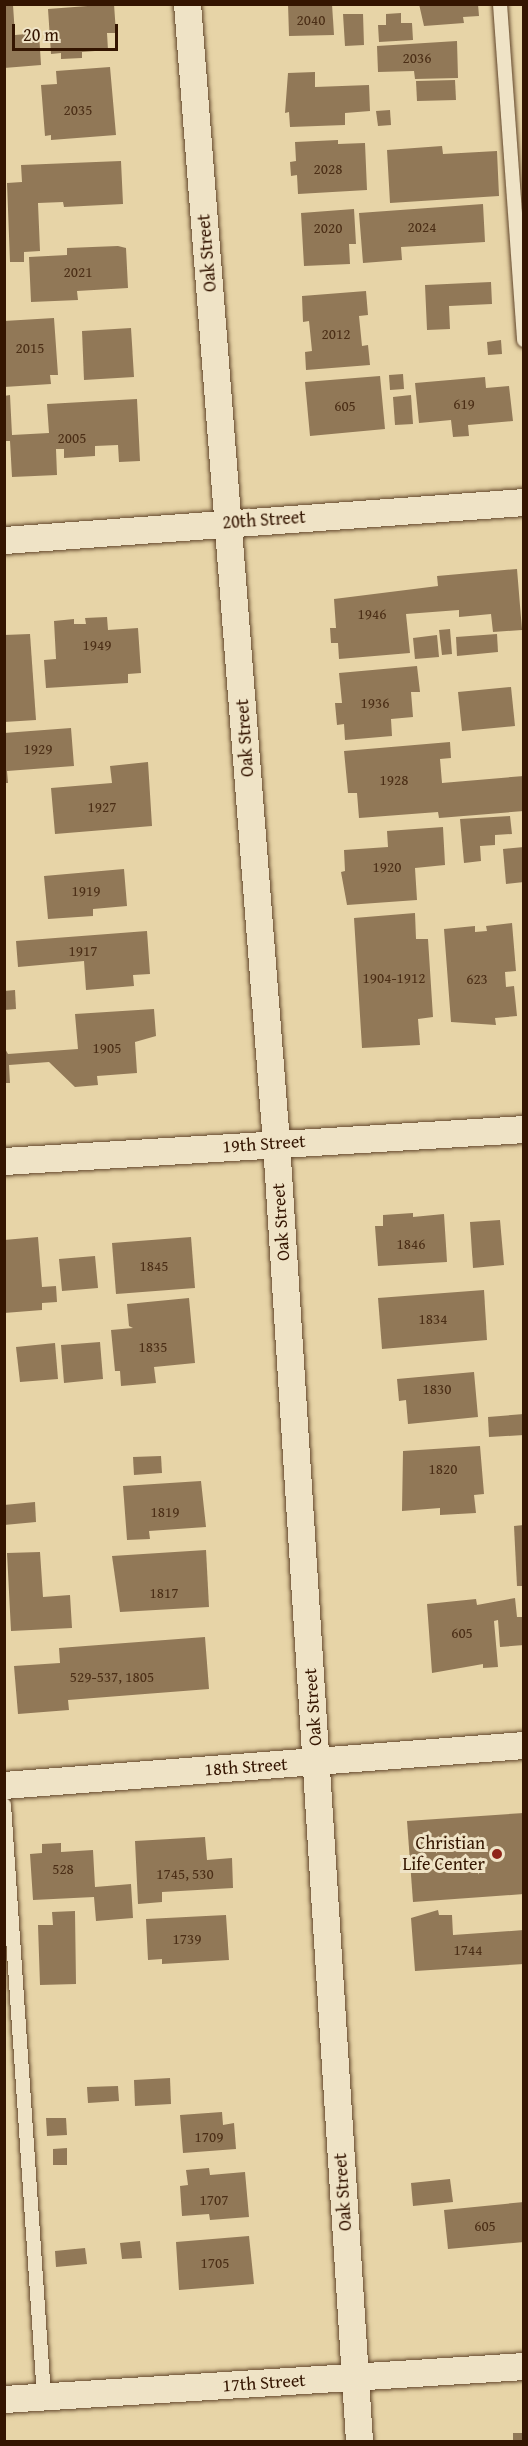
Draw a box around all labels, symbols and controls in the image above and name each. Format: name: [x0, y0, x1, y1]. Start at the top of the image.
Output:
house number: 2040: [297, 11, 325, 29]
scale bar: [15, 12, 122, 50]
text: 20 m: [23, 21, 59, 48]
house number: 2036: [403, 49, 431, 67]
house number: 2035: [64, 101, 92, 119]
house number: 2028: [314, 160, 342, 178]
street label: Oak Street: [193, 213, 221, 293]
house number: 2024: [408, 218, 436, 236]
house number: 2020: [314, 219, 342, 237]
house number: 2021: [64, 263, 92, 281]
house number: 2012: [322, 325, 350, 343]
house number: 2015: [16, 339, 44, 357]
house number: 619: [453, 395, 475, 413]
house number: 605: [334, 397, 356, 415]
house number: 2005: [58, 429, 86, 447]
street label: 20th Street: [222, 506, 306, 534]
house number: 1946: [358, 605, 386, 623]
house number: 1949: [83, 636, 111, 654]
house number: 1936: [361, 694, 389, 712]
street label: Oak Street: [232, 698, 258, 778]
house number: 1929: [24, 740, 52, 758]
house number: 1928: [380, 771, 408, 789]
house number: 1927: [88, 798, 116, 816]
house number: 1920: [373, 858, 401, 876]
house number: 1919: [72, 882, 100, 900]
house number: 1917: [69, 942, 97, 960]
house number: 1904-1912: [363, 969, 425, 987]
house number: 623: [466, 970, 488, 988]
house number: 1905: [93, 1039, 121, 1057]
street label: 19th Street: [222, 1130, 306, 1158]
street label: Oak Street: [268, 1182, 294, 1262]
house number: 1846: [397, 1235, 425, 1253]
house number: 1845: [140, 1257, 168, 1275]
house number: 1834: [419, 1310, 447, 1328]
house number: 1835: [139, 1338, 167, 1356]
house number: 1830: [423, 1380, 451, 1398]
house number: 1820: [429, 1460, 457, 1478]
house number: 1819: [151, 1503, 179, 1521]
house number: 1817: [150, 1584, 178, 1602]
house number: 605: [451, 1624, 473, 1642]
street label: Oak Street: [300, 1667, 326, 1747]
house number: 529-537, 1805: [70, 1668, 154, 1686]
street label: 18th Street: [204, 1753, 288, 1781]
place label: Christian Life Center: [402, 1833, 485, 1876]
marker: Christian Life Center: [490, 1847, 504, 1861]
house number: 528: [52, 1860, 74, 1878]
house number: 1745, 530: [156, 1865, 214, 1883]
house number: 1739: [173, 1930, 201, 1948]
house number: 1744: [454, 1941, 482, 1959]
house number: 1709: [195, 2128, 223, 2146]
street label: Oak Street: [330, 2152, 356, 2232]
house number: 1707: [200, 2191, 228, 2209]
house number: 605: [474, 2217, 496, 2235]
house number: 1705: [201, 2254, 229, 2272]
street label: 17th Street: [222, 2369, 306, 2397]

